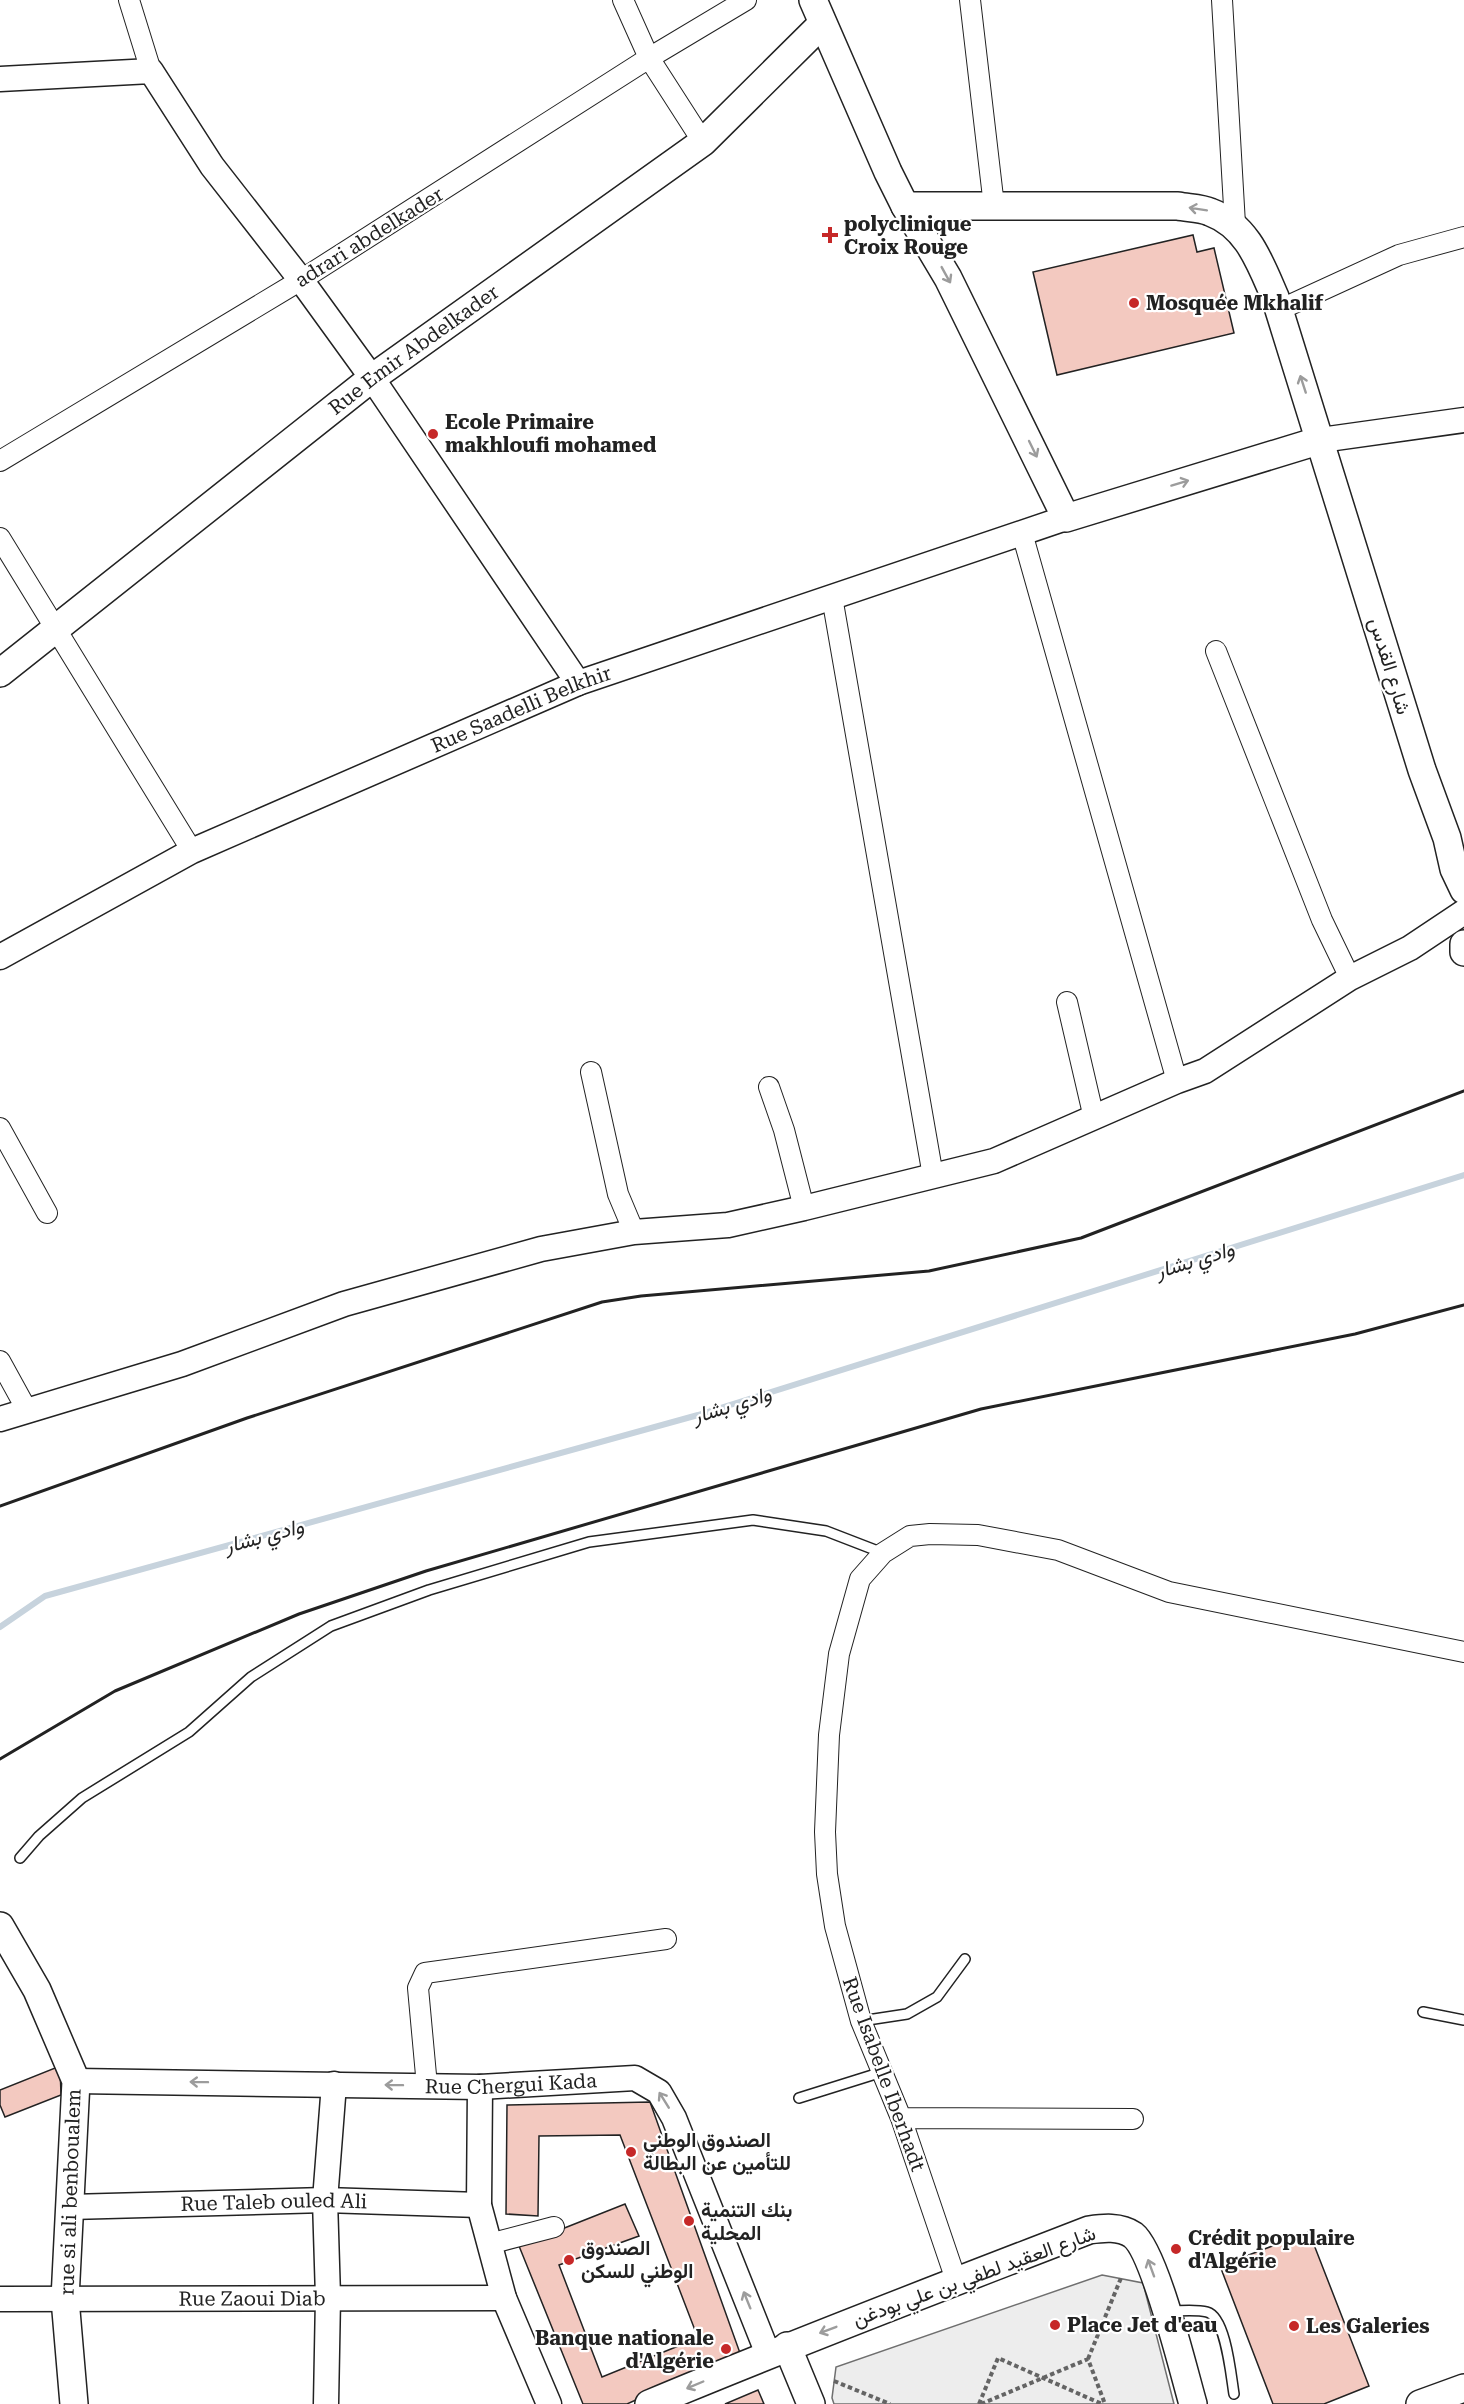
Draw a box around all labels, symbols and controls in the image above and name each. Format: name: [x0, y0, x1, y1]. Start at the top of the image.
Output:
street label: adrari abdelkader: [290, 182, 448, 292]
one-way arrow: [1188, 204, 1208, 215]
place label: polyclinique Croix Rouge: [844, 212, 972, 259]
marker: polyclinique Croix Rouge: [821, 226, 839, 244]
one-way arrow: [940, 266, 952, 283]
street label: Rue Emir Abdelkader: [324, 280, 503, 420]
place label: Mosquée Mkhalif: [1146, 291, 1324, 315]
marker: Mosquée Mkhalif: [1127, 296, 1141, 310]
one-way arrow: [1297, 375, 1308, 394]
place label: Ecole Primaire makhloufi mohamed: [445, 410, 657, 457]
marker: Ecole Primaire makhloufi mohamed: [426, 427, 440, 441]
one-way arrow: [1027, 440, 1039, 457]
one-way arrow: [1170, 477, 1189, 488]
street label: شارع القدس: [1362, 615, 1416, 718]
street label: Rue Saadelli Belkhir: [427, 661, 614, 757]
water label: وادي بشار: [1151, 1236, 1239, 1289]
water label: وادي بشار: [688, 1381, 776, 1434]
water label: وادي بشار: [220, 1514, 308, 1563]
street label: Rue Isabelle Iberhadt: [838, 1973, 931, 2175]
street label: Rue Chergui Kada: [425, 2068, 598, 2099]
one-way arrow: [189, 2076, 209, 2088]
one-way arrow: [384, 2079, 404, 2091]
street label: rue si ali benboualem: [54, 2088, 86, 2296]
one-way arrow: [657, 2092, 670, 2109]
place label: الصندوق الوطني للتأمين عن البطالة: [643, 2128, 791, 2175]
marker: الصندوق الوطني للتأمين عن البطالة: [624, 2145, 638, 2159]
street label: Rue Taleb ouled Ali: [180, 2188, 368, 2216]
place label: بنك التنمية المحلية: [701, 2198, 792, 2245]
marker: بنك التنمية المحلية: [682, 2214, 696, 2228]
street label: شارع العقيد لطفي بن علي بودغن: [849, 2221, 1100, 2336]
place label: Crédit populaire d'Algérie: [1188, 2226, 1355, 2273]
place label: الصندوق الوطني للسكن: [581, 2236, 694, 2288]
marker: Crédit populaire d'Algérie: [1169, 2242, 1183, 2256]
marker: الصندوق الوطني للسكن: [562, 2253, 576, 2267]
one-way arrow: [1145, 2259, 1156, 2278]
street label: Rue Zaoui Diab: [178, 2286, 326, 2311]
one-way arrow: [740, 2291, 751, 2309]
place label: Place Jet d'eau: [1067, 2313, 1217, 2337]
place label: Les Galeries: [1306, 2314, 1430, 2338]
marker: Place Jet d'eau: [1048, 2318, 1062, 2332]
marker: Les Galeries: [1287, 2319, 1301, 2333]
one-way arrow: [819, 2325, 838, 2336]
place label: Banque nationale d'Algérie: [535, 2326, 714, 2373]
marker: Banque nationale d'Algérie: [719, 2342, 733, 2356]
one-way arrow: [686, 2380, 705, 2391]

